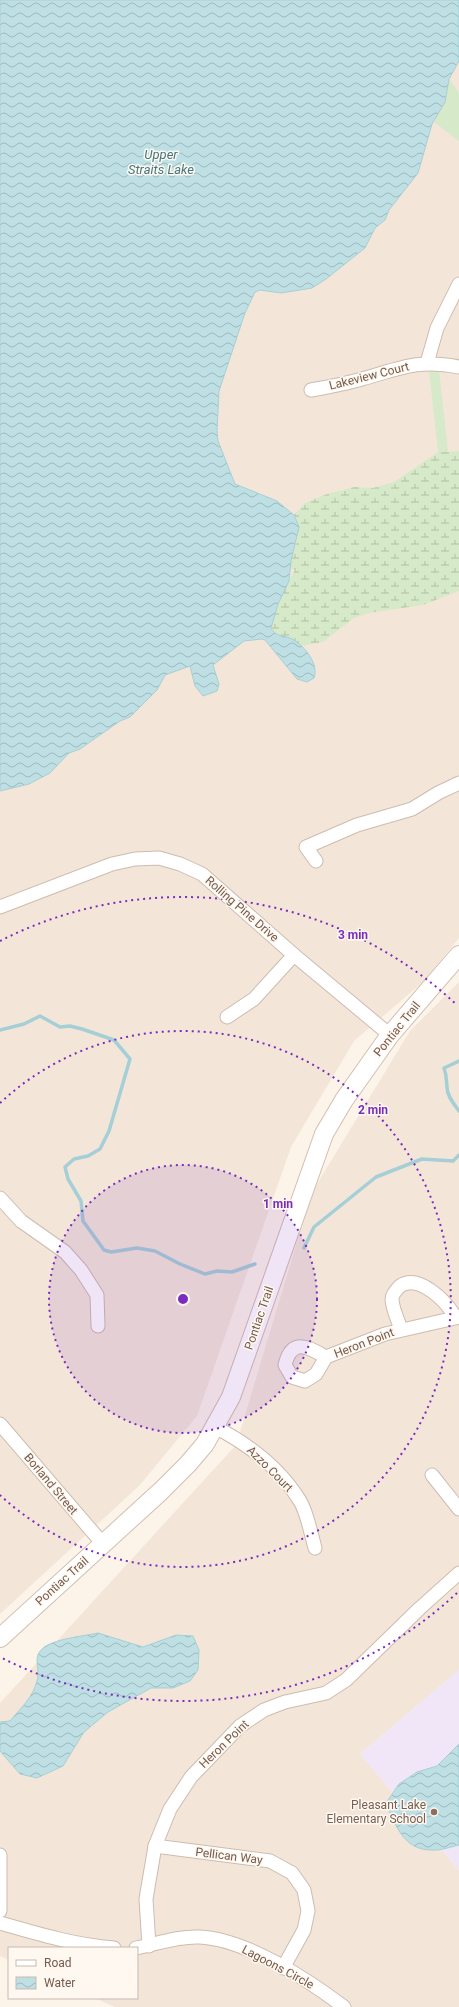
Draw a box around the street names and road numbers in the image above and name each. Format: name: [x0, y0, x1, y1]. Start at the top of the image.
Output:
street label: Lakeview Court: [328, 359, 410, 393]
street label: Rolling Pine Drive: [202, 873, 282, 945]
street label: Pontiac Trail: [371, 999, 423, 1059]
street label: Pontiac Trail: [242, 1284, 276, 1352]
street label: Heron Point: [332, 1325, 396, 1361]
street label: Azzo Court: [244, 1443, 296, 1495]
street label: Borland Street: [21, 1450, 81, 1518]
street label: Pontiac Trail: [33, 1554, 91, 1608]
street label: Heron Point: [196, 1717, 252, 1771]
street label: Pellican Way: [195, 1845, 264, 1867]
street label: Lagoons Circle: [240, 1942, 316, 1992]

